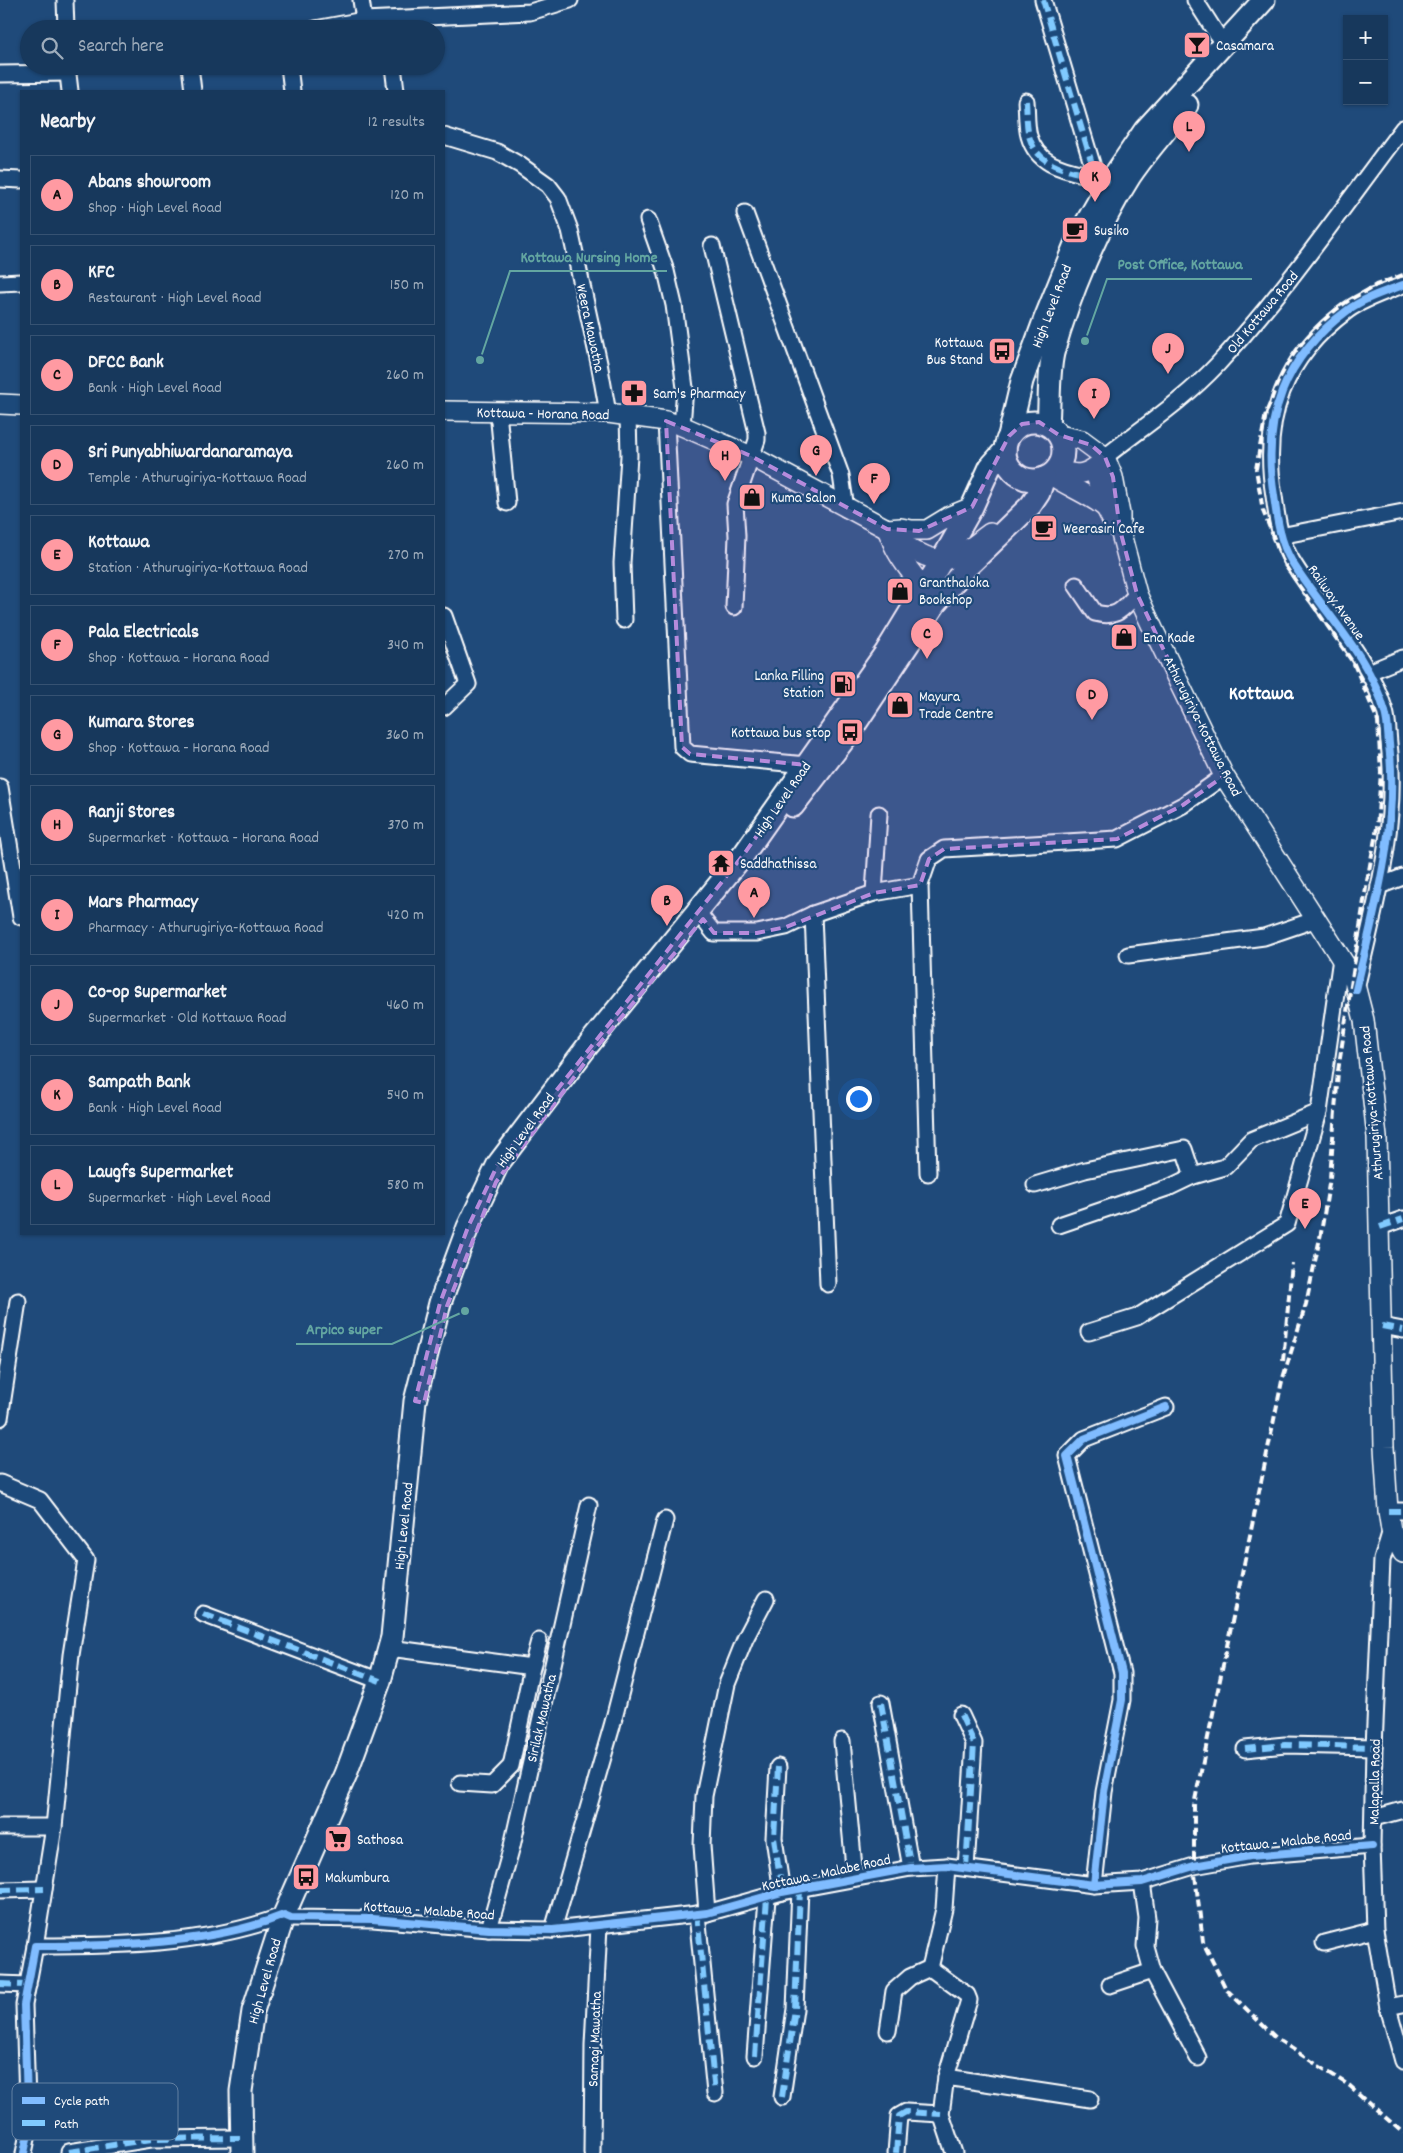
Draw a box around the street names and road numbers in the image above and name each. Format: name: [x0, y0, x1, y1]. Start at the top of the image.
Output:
street label: High Level Road: [1027, 262, 1079, 352]
street label: Old Kottawa Road: [1222, 267, 1305, 360]
street label: Weera Mawatha: [569, 282, 609, 376]
street label: Kottawa - Horana Road: [476, 403, 610, 427]
street label: Railway Avenue: [1301, 561, 1370, 646]
street label: Athurugiriya-Kottawa Road: [1156, 653, 1246, 801]
street label: High Level Road: [749, 758, 818, 842]
street label: Athurugiriya-Kottawa Road: [1355, 1025, 1391, 1181]
street label: High Level Road: [492, 1089, 561, 1173]
street label: High Level Road: [389, 1481, 421, 1571]
street label: Sirilak Mawatha: [522, 1671, 564, 1765]
street label: Malapalla Road: [1364, 1739, 1388, 1825]
street label: Kottawa - Malabe Road: [1220, 1825, 1353, 1861]
street label: Kottawa - Malabe Road: [760, 1850, 893, 1898]
street label: Kottawa - Malabe Road: [363, 1896, 495, 1928]
street label: High Level Road: [243, 1936, 289, 2027]
street label: Samagi Mawatha: [583, 1990, 609, 2087]

